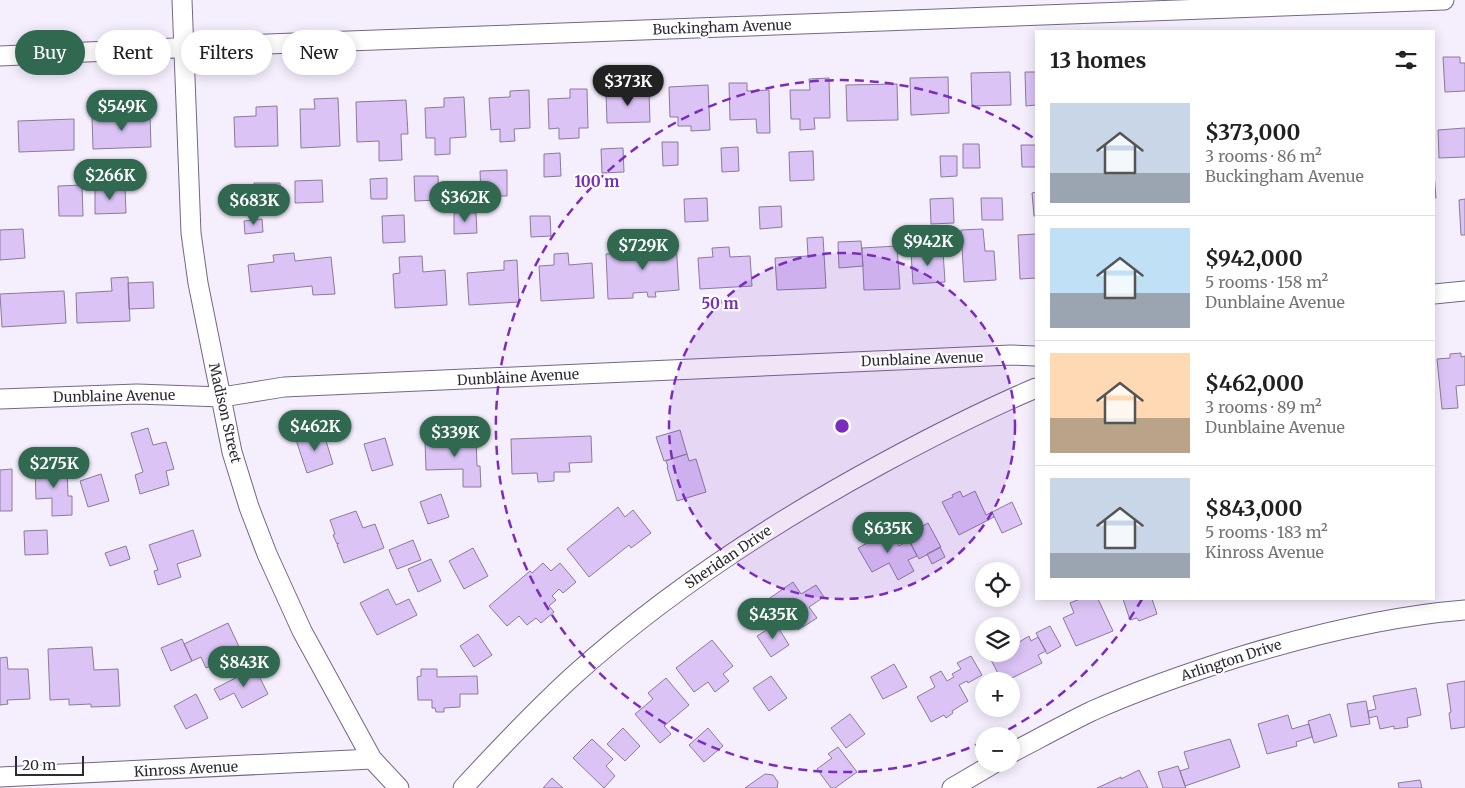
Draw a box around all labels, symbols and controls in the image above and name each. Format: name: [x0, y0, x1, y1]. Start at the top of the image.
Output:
street label: Buckingham Avenue: [652, 16, 792, 38]
chip: Buy: [15, 30, 85, 75]
chip: Rent: [95, 30, 171, 75]
chip: Filters: [181, 30, 272, 75]
chip: New: [282, 30, 356, 75]
icon: filters: [1392, 46, 1420, 74]
text: 13 homes: [1050, 47, 1146, 74]
pin: $373K: [593, 64, 663, 107]
text: $373K: [604, 71, 652, 91]
pin: $549K: [87, 90, 157, 132]
text: $549K: [97, 96, 147, 116]
text: $373,000: [1205, 119, 1301, 146]
icon: home: [1090, 123, 1150, 183]
text: 3 rooms · 86 m²: [1205, 146, 1322, 166]
pin: $266K: [75, 158, 145, 201]
text: $266K: [85, 165, 135, 185]
text: Buckingham Avenue: [1205, 166, 1364, 186]
text: 100 m: [575, 172, 619, 191]
pin: $362K: [430, 180, 500, 223]
pin: $683K: [219, 184, 289, 226]
text: $362K: [440, 187, 490, 207]
text: $683K: [229, 190, 279, 210]
pin: $942K: [893, 224, 963, 267]
pin: $729K: [608, 228, 678, 271]
text: $942K: [903, 231, 953, 251]
text: $729K: [618, 235, 668, 255]
text: $942,000: [1205, 245, 1303, 272]
icon: home: [1090, 248, 1150, 308]
text: 5 rooms · 158 m²: [1205, 272, 1328, 292]
text: Dunblaine Avenue: [1205, 292, 1345, 312]
text: 50 m: [701, 294, 739, 313]
street label: Dunblaine Avenue: [861, 348, 983, 370]
street label: Madison Street: [205, 361, 245, 465]
street label: Dunblaine Avenue: [456, 365, 580, 389]
text: $462,000: [1205, 370, 1304, 397]
icon: home: [1090, 373, 1150, 433]
street label: Dunblaine Avenue: [53, 386, 175, 406]
text: 3 rooms · 89 m²: [1205, 397, 1322, 417]
pin: $462K: [280, 410, 350, 452]
text: $462K: [289, 416, 341, 436]
pin: $339K: [420, 416, 490, 458]
centre of rings: [833, 417, 851, 435]
text: Dunblaine Avenue: [1205, 417, 1345, 437]
text: $339K: [431, 422, 479, 442]
pin: $275K: [19, 446, 89, 489]
text: $275K: [29, 453, 79, 473]
text: $843,000: [1205, 495, 1302, 522]
icon: home: [1090, 498, 1150, 558]
pin: $635K: [853, 512, 923, 554]
text: $635K: [864, 518, 912, 538]
street label: Sheridan Drive: [681, 521, 775, 593]
text: 5 rooms · 183 m²: [1205, 522, 1328, 542]
text: Kinross Avenue: [1205, 542, 1324, 562]
map controls: [975, 562, 1020, 772]
button: locate: [975, 562, 1020, 607]
pin: $435K: [738, 598, 808, 640]
text: $435K: [748, 604, 798, 624]
button: layers: [975, 617, 1020, 662]
street label: Arlington Drive: [1177, 635, 1284, 685]
pin: $843K: [209, 646, 279, 688]
text: $843K: [219, 652, 269, 672]
button: +: [975, 672, 1020, 717]
button: −: [975, 727, 1020, 772]
scale bar: [15, 753, 84, 776]
text: 20 m: [22, 756, 56, 774]
street label: Kinross Avenue: [134, 757, 238, 781]

